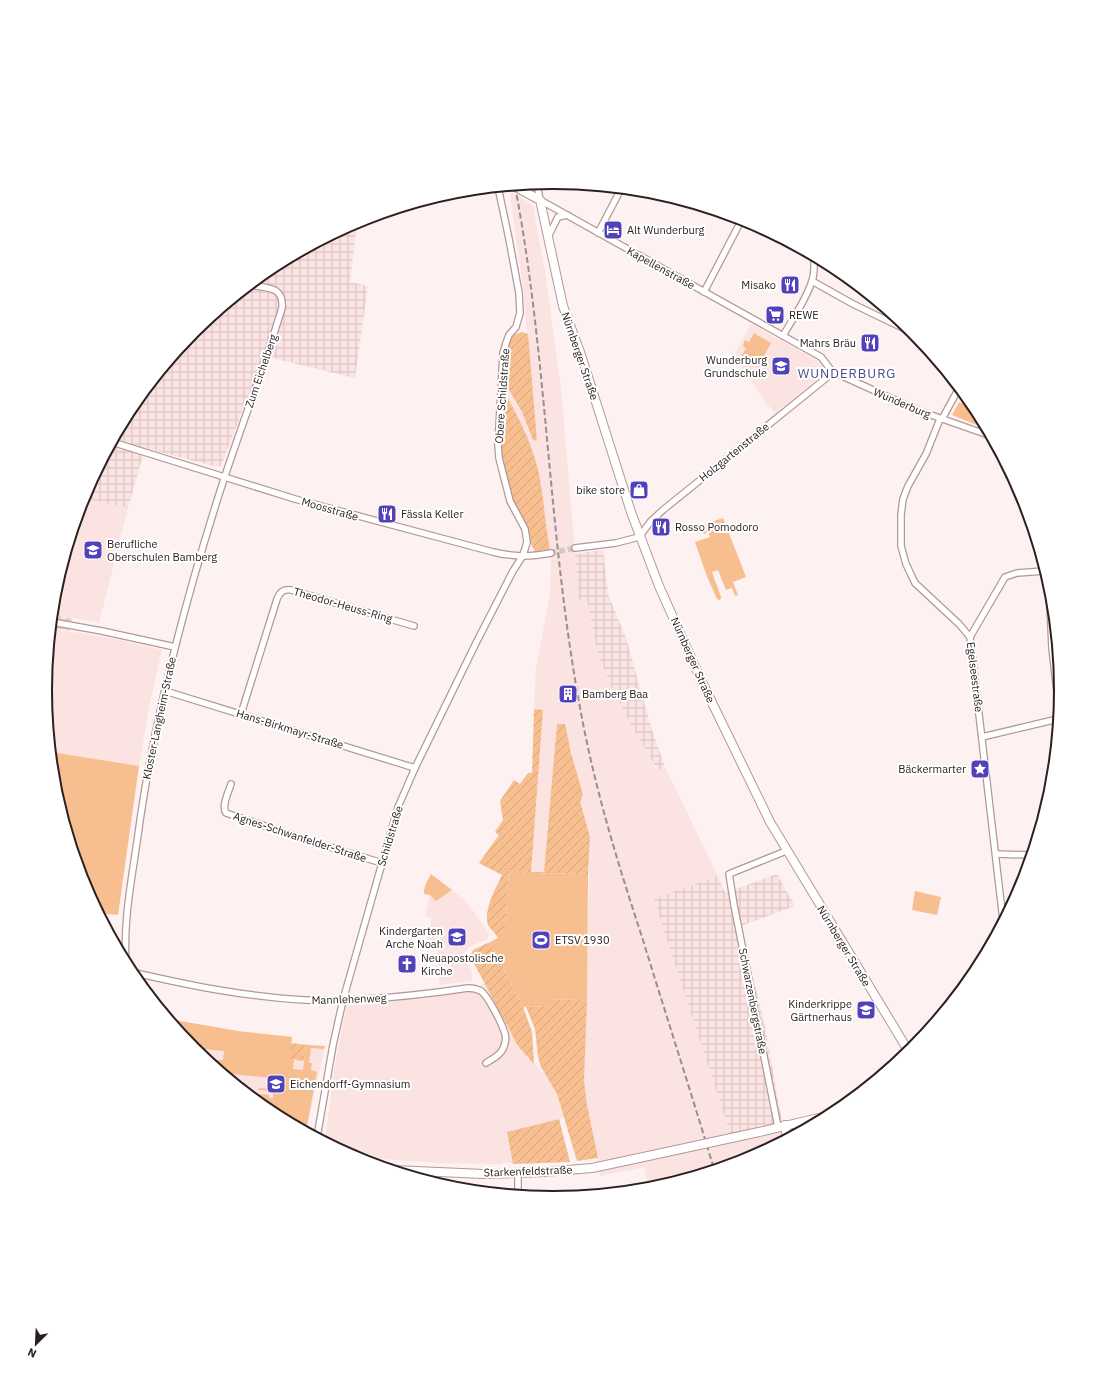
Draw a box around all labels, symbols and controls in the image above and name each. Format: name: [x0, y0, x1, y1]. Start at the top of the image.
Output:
hotel icon: Alt Wunderburg: [602, 219, 624, 241]
place label: Alt Wunderburg: [627, 223, 705, 237]
street label: Kapellenstraße: [625, 244, 697, 292]
restaurant icon: Misako: [779, 274, 801, 296]
place label: Misako: [741, 278, 776, 292]
supermarket icon: REWE: [764, 304, 786, 326]
place label: REWE: [789, 308, 819, 322]
street label: Nürnberger Straße: [558, 310, 602, 402]
street label: Zum Eichelberg: [242, 332, 280, 410]
restaurant icon: Mahrs Bräu: [859, 332, 881, 354]
place label: Mahrs Bräu: [800, 336, 856, 350]
street label: Obere Schildstraße: [492, 348, 512, 444]
place label: Wunderburg Grundschule: [704, 353, 767, 380]
school or university icon: Wunderburg Grundschule: [770, 355, 792, 377]
district label: WUNDERBURG: [798, 365, 896, 382]
street label: Wunderburg: [871, 385, 933, 421]
street label: Holzgartenstraße: [696, 420, 772, 484]
shop icon: bike store: [628, 479, 650, 501]
place label: bike store: [576, 483, 625, 497]
street label: Moosstraße: [300, 494, 360, 524]
restaurant icon: Fässla Keller: [376, 503, 398, 525]
place label: Fässla Keller: [401, 507, 463, 521]
restaurant icon: Rosso Pomodoro: [650, 516, 672, 538]
place label: Rosso Pomodoro: [675, 520, 759, 534]
place label: Berufliche Oberschulen Bamberg: [107, 537, 217, 564]
school or university icon: Berufliche Oberschulen Bamberg: [82, 539, 104, 561]
street label: Theodor-Heuss-Ring: [292, 584, 394, 626]
street label: Nürnberger Straße: [668, 615, 718, 705]
street label: Egelseestraße: [964, 641, 986, 713]
street label: Kloster-Langheim-Straße: [139, 655, 179, 781]
building icon: Bamberg Baa: [557, 683, 579, 705]
place label: Bamberg Baa: [582, 687, 648, 701]
street label: Hans-Birkmayr-Straße: [235, 706, 345, 752]
place icon: Bäckermarter: [969, 758, 991, 780]
place label: Bäckermarter: [898, 762, 966, 776]
street label: Schildstraße: [374, 804, 406, 868]
street label: Agnes-Schwanfelder-Straße: [232, 809, 368, 865]
street label: Nürnberger Straße: [814, 903, 874, 989]
place label: Kindergarten Arche Noah: [379, 924, 443, 951]
school or university icon: Kindergarten Arche Noah: [446, 926, 468, 948]
sports icon: ETSV 1930: [530, 929, 552, 951]
place label: ETSV 1930: [555, 933, 610, 947]
street label: Schwarzenbergstraße: [736, 947, 770, 1055]
place label: Neuapostolische Kirche: [421, 951, 504, 978]
church icon: Neuapostolische Kirche: [396, 953, 418, 975]
street label: Mannlehenweg: [311, 991, 387, 1007]
place label: Kinderkrippe Gärtnerhaus: [788, 997, 852, 1024]
school or university icon: Kinderkrippe Gärtnerhaus: [855, 999, 877, 1021]
school or university icon: Eichendorff-Gymnasium: [265, 1073, 287, 1095]
place label: Eichendorff-Gymnasium: [290, 1077, 410, 1091]
street label: Starkenfeldstraße: [483, 1162, 573, 1180]
north arrow: [16, 1324, 56, 1364]
text: N: [25, 1345, 38, 1361]

